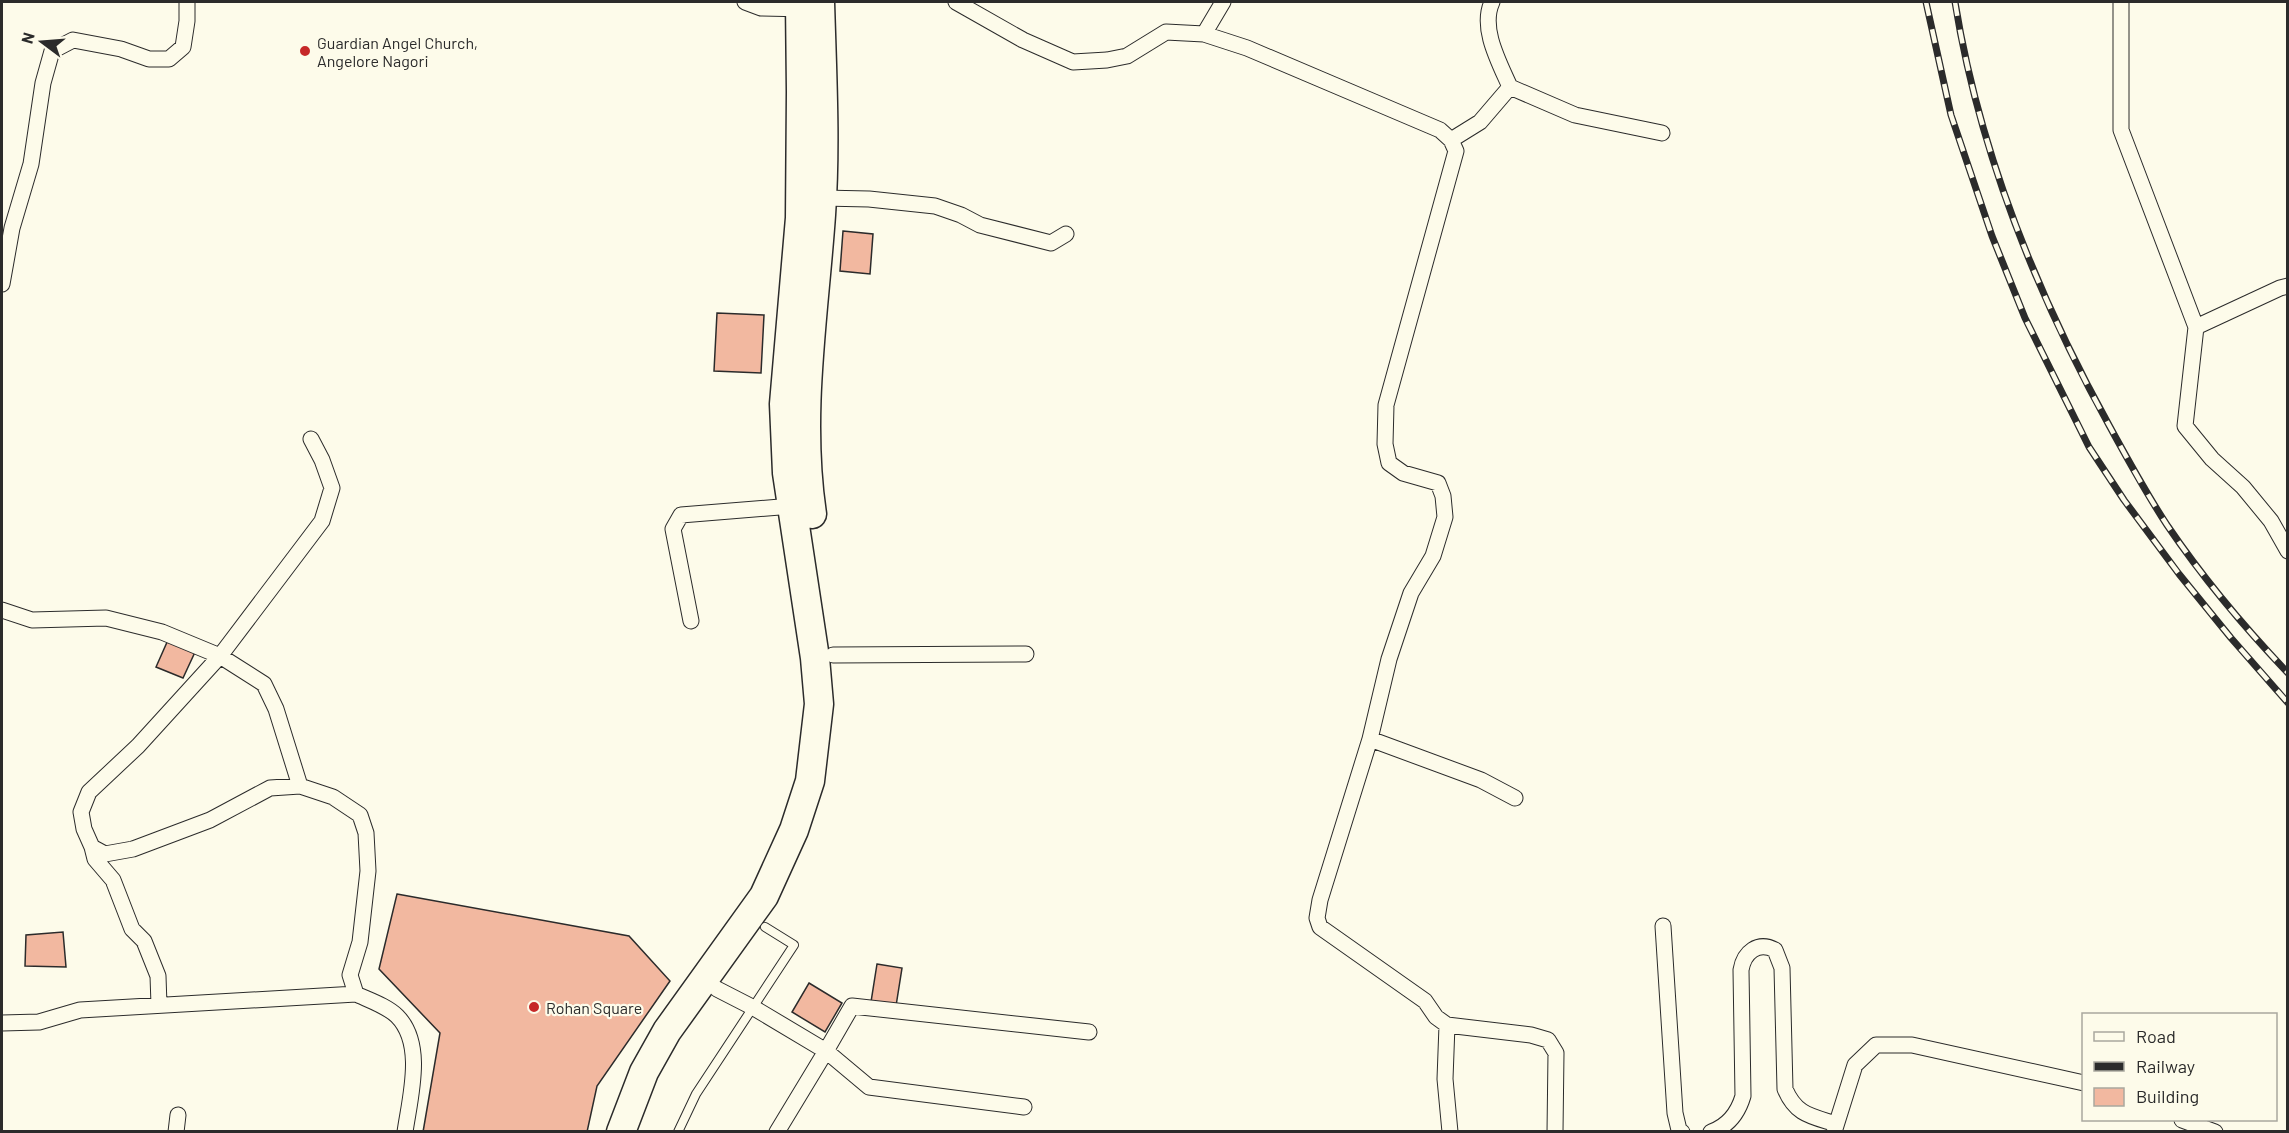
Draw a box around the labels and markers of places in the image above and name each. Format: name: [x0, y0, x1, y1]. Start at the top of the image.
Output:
place label: Guardian Angel Church, Angelore Nagori: [317, 33, 478, 70]
marker: Guardian Angel Church, Angelore Nagori: [298, 44, 312, 58]
place label: Rohan Square: [546, 998, 642, 1017]
marker: Rohan Square: [527, 1000, 541, 1014]

